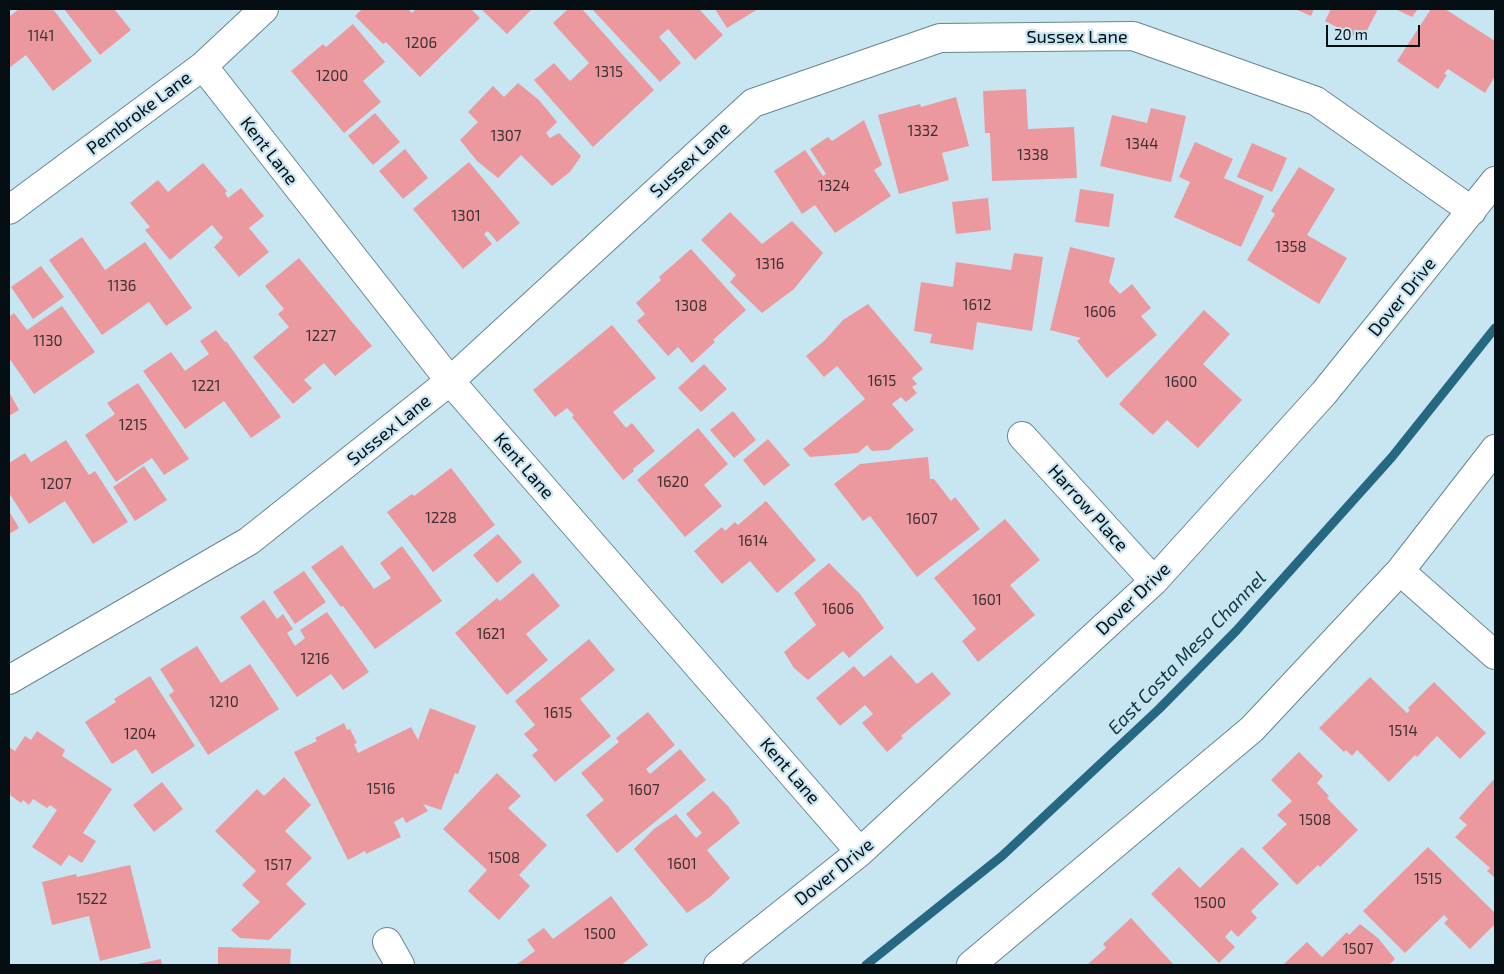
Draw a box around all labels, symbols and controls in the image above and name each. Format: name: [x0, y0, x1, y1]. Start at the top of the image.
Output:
scale bar: [1329, 15, 1423, 47]
text: 20 m: [1334, 25, 1368, 43]
street label: Sussex Lane: [1026, 26, 1128, 48]
house number: 1141: [27, 27, 55, 45]
house number: 1206: [405, 34, 437, 52]
house number: 1315: [595, 63, 623, 81]
street label: Pembroke Lane: [82, 67, 196, 159]
house number: 1200: [316, 67, 348, 85]
street label: Kent Lane: [236, 113, 302, 189]
street label: Sussex Lane: [646, 118, 734, 202]
house number: 1332: [907, 122, 939, 140]
house number: 1307: [490, 127, 522, 145]
house number: 1344: [1126, 135, 1158, 153]
house number: 1338: [1017, 146, 1049, 164]
house number: 1324: [818, 177, 850, 195]
house number: 1301: [451, 207, 481, 225]
house number: 1358: [1275, 238, 1307, 256]
street label: Dover Drive: [1364, 253, 1440, 341]
house number: 1316: [756, 255, 784, 273]
house number: 1136: [108, 277, 136, 295]
house number: 1612: [963, 296, 991, 314]
house number: 1308: [675, 297, 707, 315]
house number: 1606: [1084, 303, 1116, 321]
house number: 1227: [306, 327, 336, 345]
house number: 1130: [33, 332, 63, 350]
house number: 1615: [868, 372, 896, 390]
house number: 1600: [1165, 373, 1197, 391]
house number: 1221: [192, 377, 220, 395]
street label: Sussex Lane: [343, 390, 435, 470]
house number: 1215: [119, 416, 147, 434]
street label: Kent Lane: [489, 428, 559, 504]
street label: Harrow Place: [1043, 460, 1133, 556]
house number: 1620: [657, 473, 689, 491]
house number: 1207: [40, 475, 72, 493]
house number: 1228: [425, 509, 457, 527]
house number: 1607: [906, 510, 938, 528]
house number: 1614: [738, 532, 768, 550]
street label: Dover Drive: [1091, 558, 1175, 640]
water label: East Costa Mesa Channel: [1103, 567, 1271, 739]
house number: 1601: [972, 591, 1002, 609]
house number: 1606: [822, 600, 854, 618]
house number: 1621: [477, 625, 505, 643]
house number: 1216: [301, 650, 329, 668]
house number: 1210: [209, 693, 239, 711]
house number: 1615: [544, 704, 572, 722]
house number: 1514: [1388, 722, 1418, 740]
house number: 1204: [124, 725, 156, 743]
street label: Kent Lane: [755, 733, 825, 809]
house number: 1516: [367, 780, 395, 798]
house number: 1607: [628, 781, 660, 799]
house number: 1508: [1299, 811, 1331, 829]
street label: Dover Drive: [790, 834, 878, 910]
house number: 1508: [488, 849, 520, 867]
house number: 1601: [667, 855, 697, 873]
house number: 1517: [264, 856, 292, 874]
house number: 1515: [1414, 870, 1442, 888]
house number: 1522: [77, 890, 107, 908]
house number: 1500: [1194, 894, 1226, 912]
house number: 1500: [584, 925, 616, 943]
house number: 1507: [1343, 940, 1373, 958]

